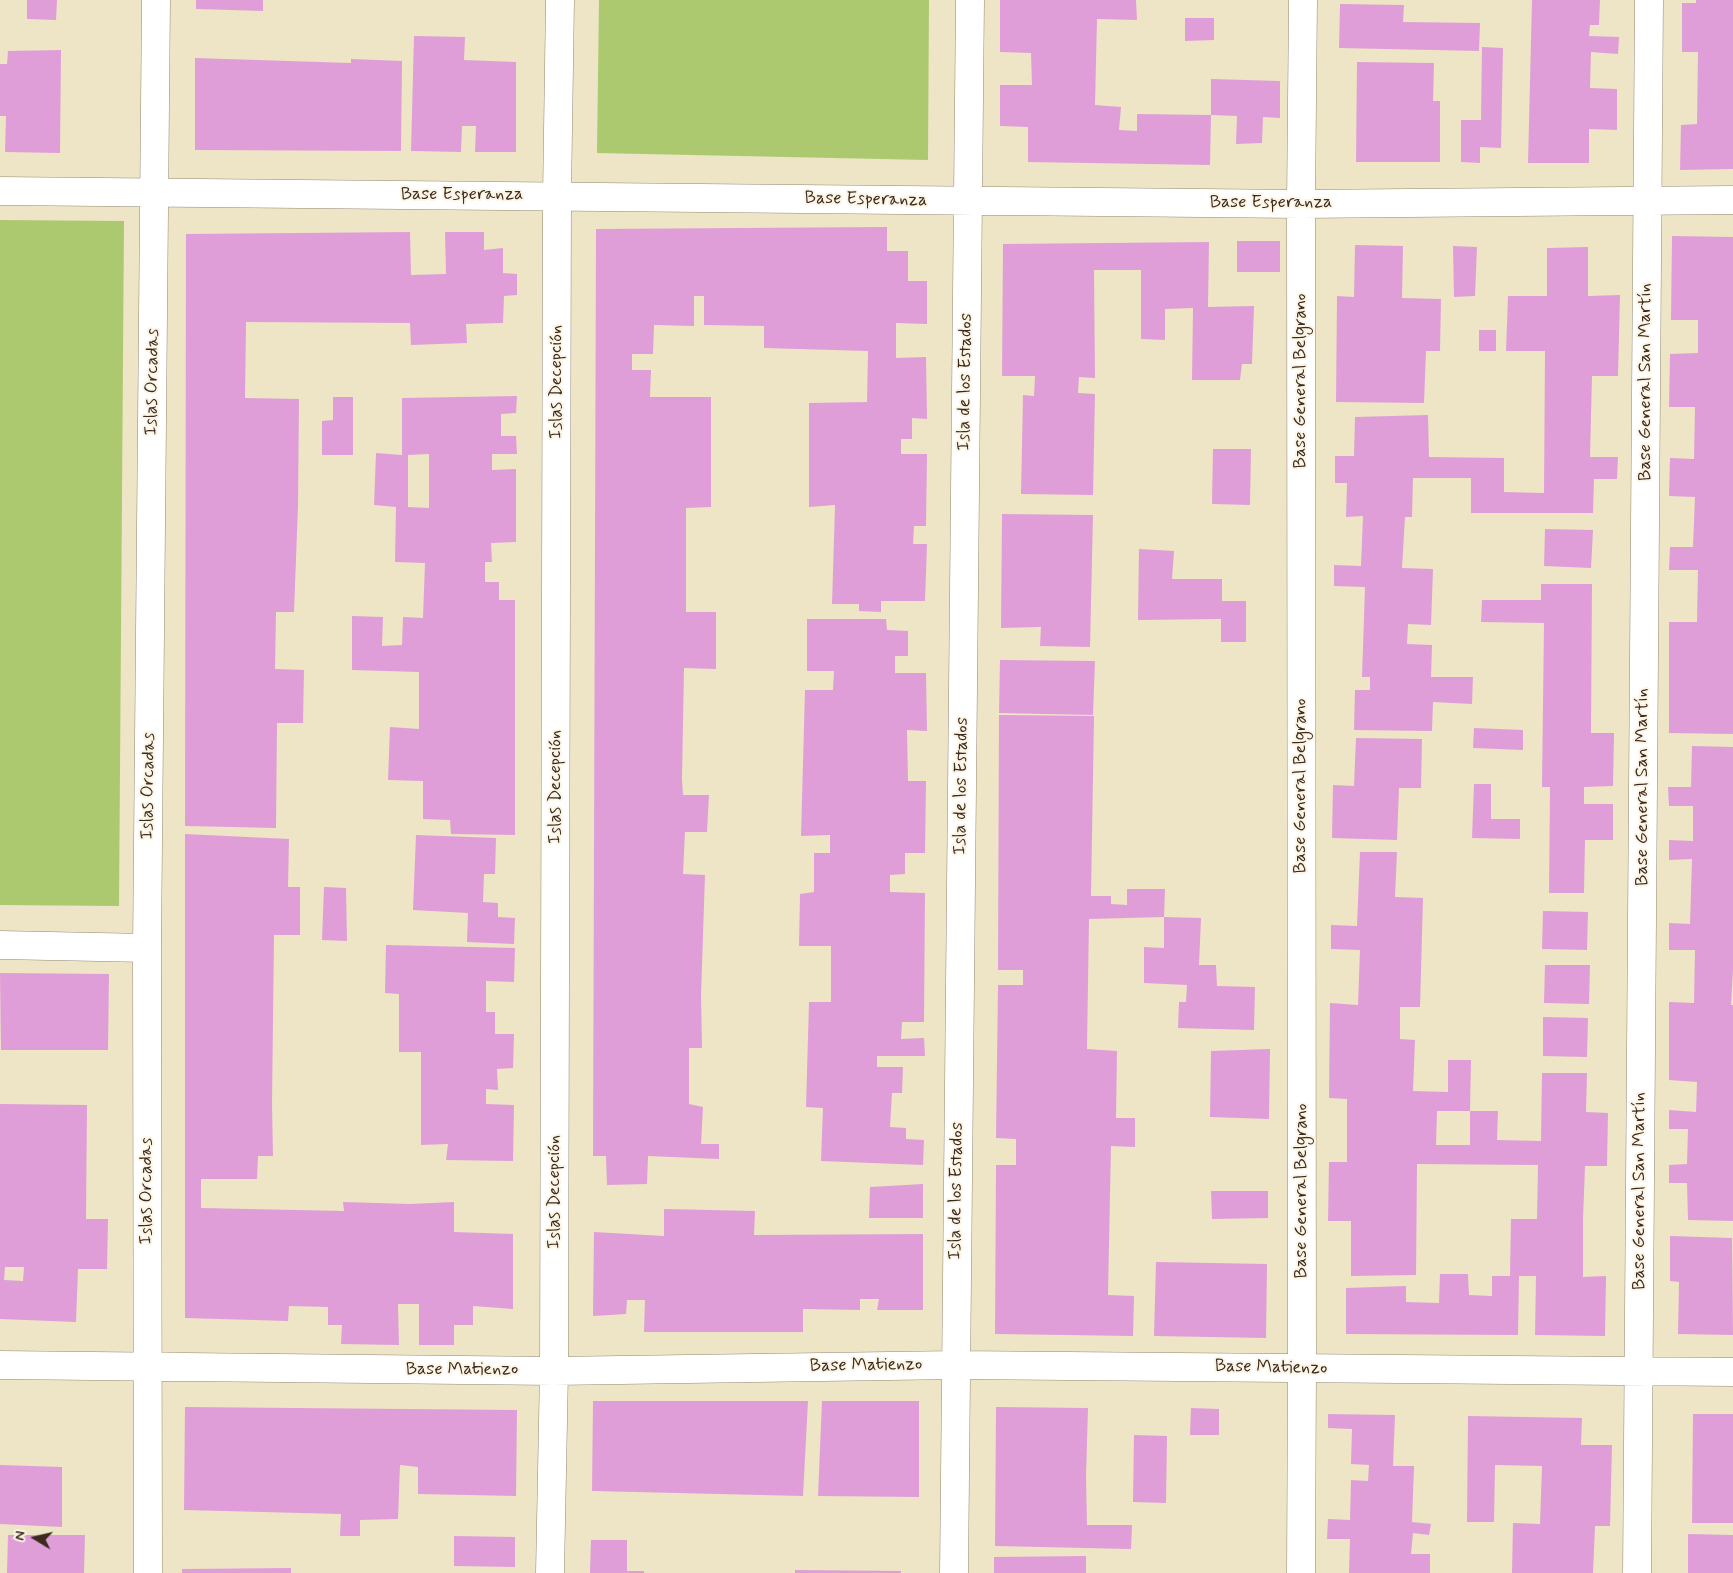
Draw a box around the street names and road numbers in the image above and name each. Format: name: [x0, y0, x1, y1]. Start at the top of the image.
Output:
street label: Base Esperanza: [401, 184, 523, 206]
street label: Base Esperanza: [804, 188, 928, 212]
street label: Base Esperanza: [1210, 192, 1332, 214]
street label: Base General San Martín: [1635, 283, 1657, 481]
street label: Base General Belgrano: [1290, 294, 1312, 468]
street label: Isla de los Estados: [954, 313, 978, 451]
street label: Islas Decepción: [546, 325, 568, 439]
street label: Islas Orcadas: [141, 328, 165, 436]
street label: Base General San Martín: [1632, 688, 1654, 886]
street label: Base General Belgrano: [1290, 699, 1312, 873]
street label: Isla de los Estados: [950, 717, 974, 855]
street label: Islas Decepción: [545, 730, 567, 844]
street label: Islas Orcadas: [137, 732, 161, 840]
street label: Base General San Martín: [1629, 1092, 1651, 1290]
street label: Base General Belgrano: [1291, 1104, 1313, 1278]
street label: Isla de los Estados: [945, 1122, 969, 1260]
street label: Islas Decepción: [544, 1135, 566, 1249]
street label: Islas Orcadas: [136, 1137, 158, 1245]
street label: Base Matienzo: [810, 1354, 922, 1378]
street label: Base Matienzo: [1215, 1356, 1327, 1380]
street label: Base Matienzo: [406, 1359, 518, 1381]

